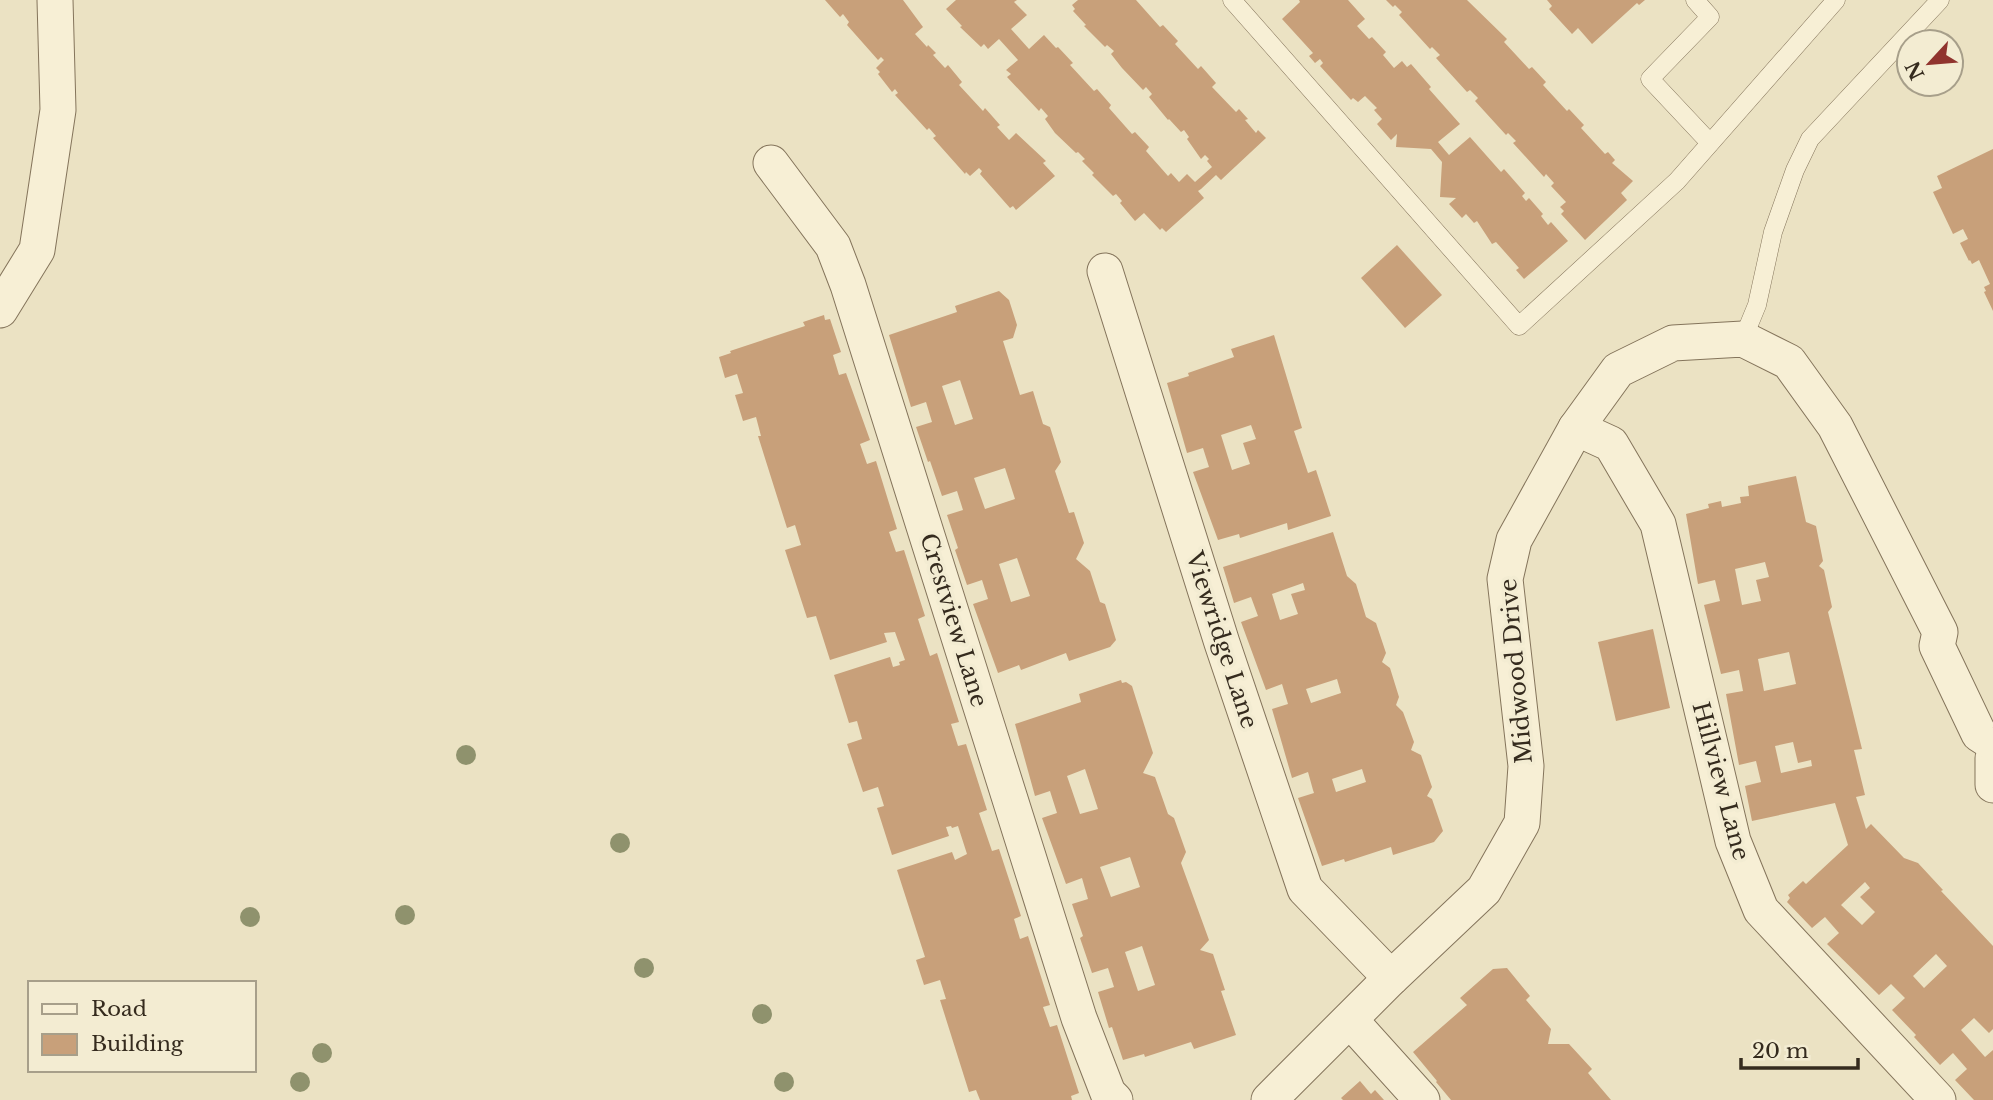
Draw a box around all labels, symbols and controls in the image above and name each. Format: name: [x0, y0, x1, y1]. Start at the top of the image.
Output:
north arrow: [1895, 28, 1965, 98]
text: N: [1901, 57, 1929, 83]
street label: Crestview Lane: [914, 530, 994, 710]
street label: Viewridge Lane: [1180, 547, 1264, 732]
street label: Midwood Drive: [1494, 577, 1538, 765]
street label: Hillview Lane: [1686, 699, 1756, 863]
legend: [28, 981, 256, 1072]
text: Road: [91, 996, 147, 1022]
scale bar: [1741, 1026, 1858, 1070]
text: Building: [91, 1031, 184, 1057]
text: 20 m: [1752, 1038, 1809, 1064]

